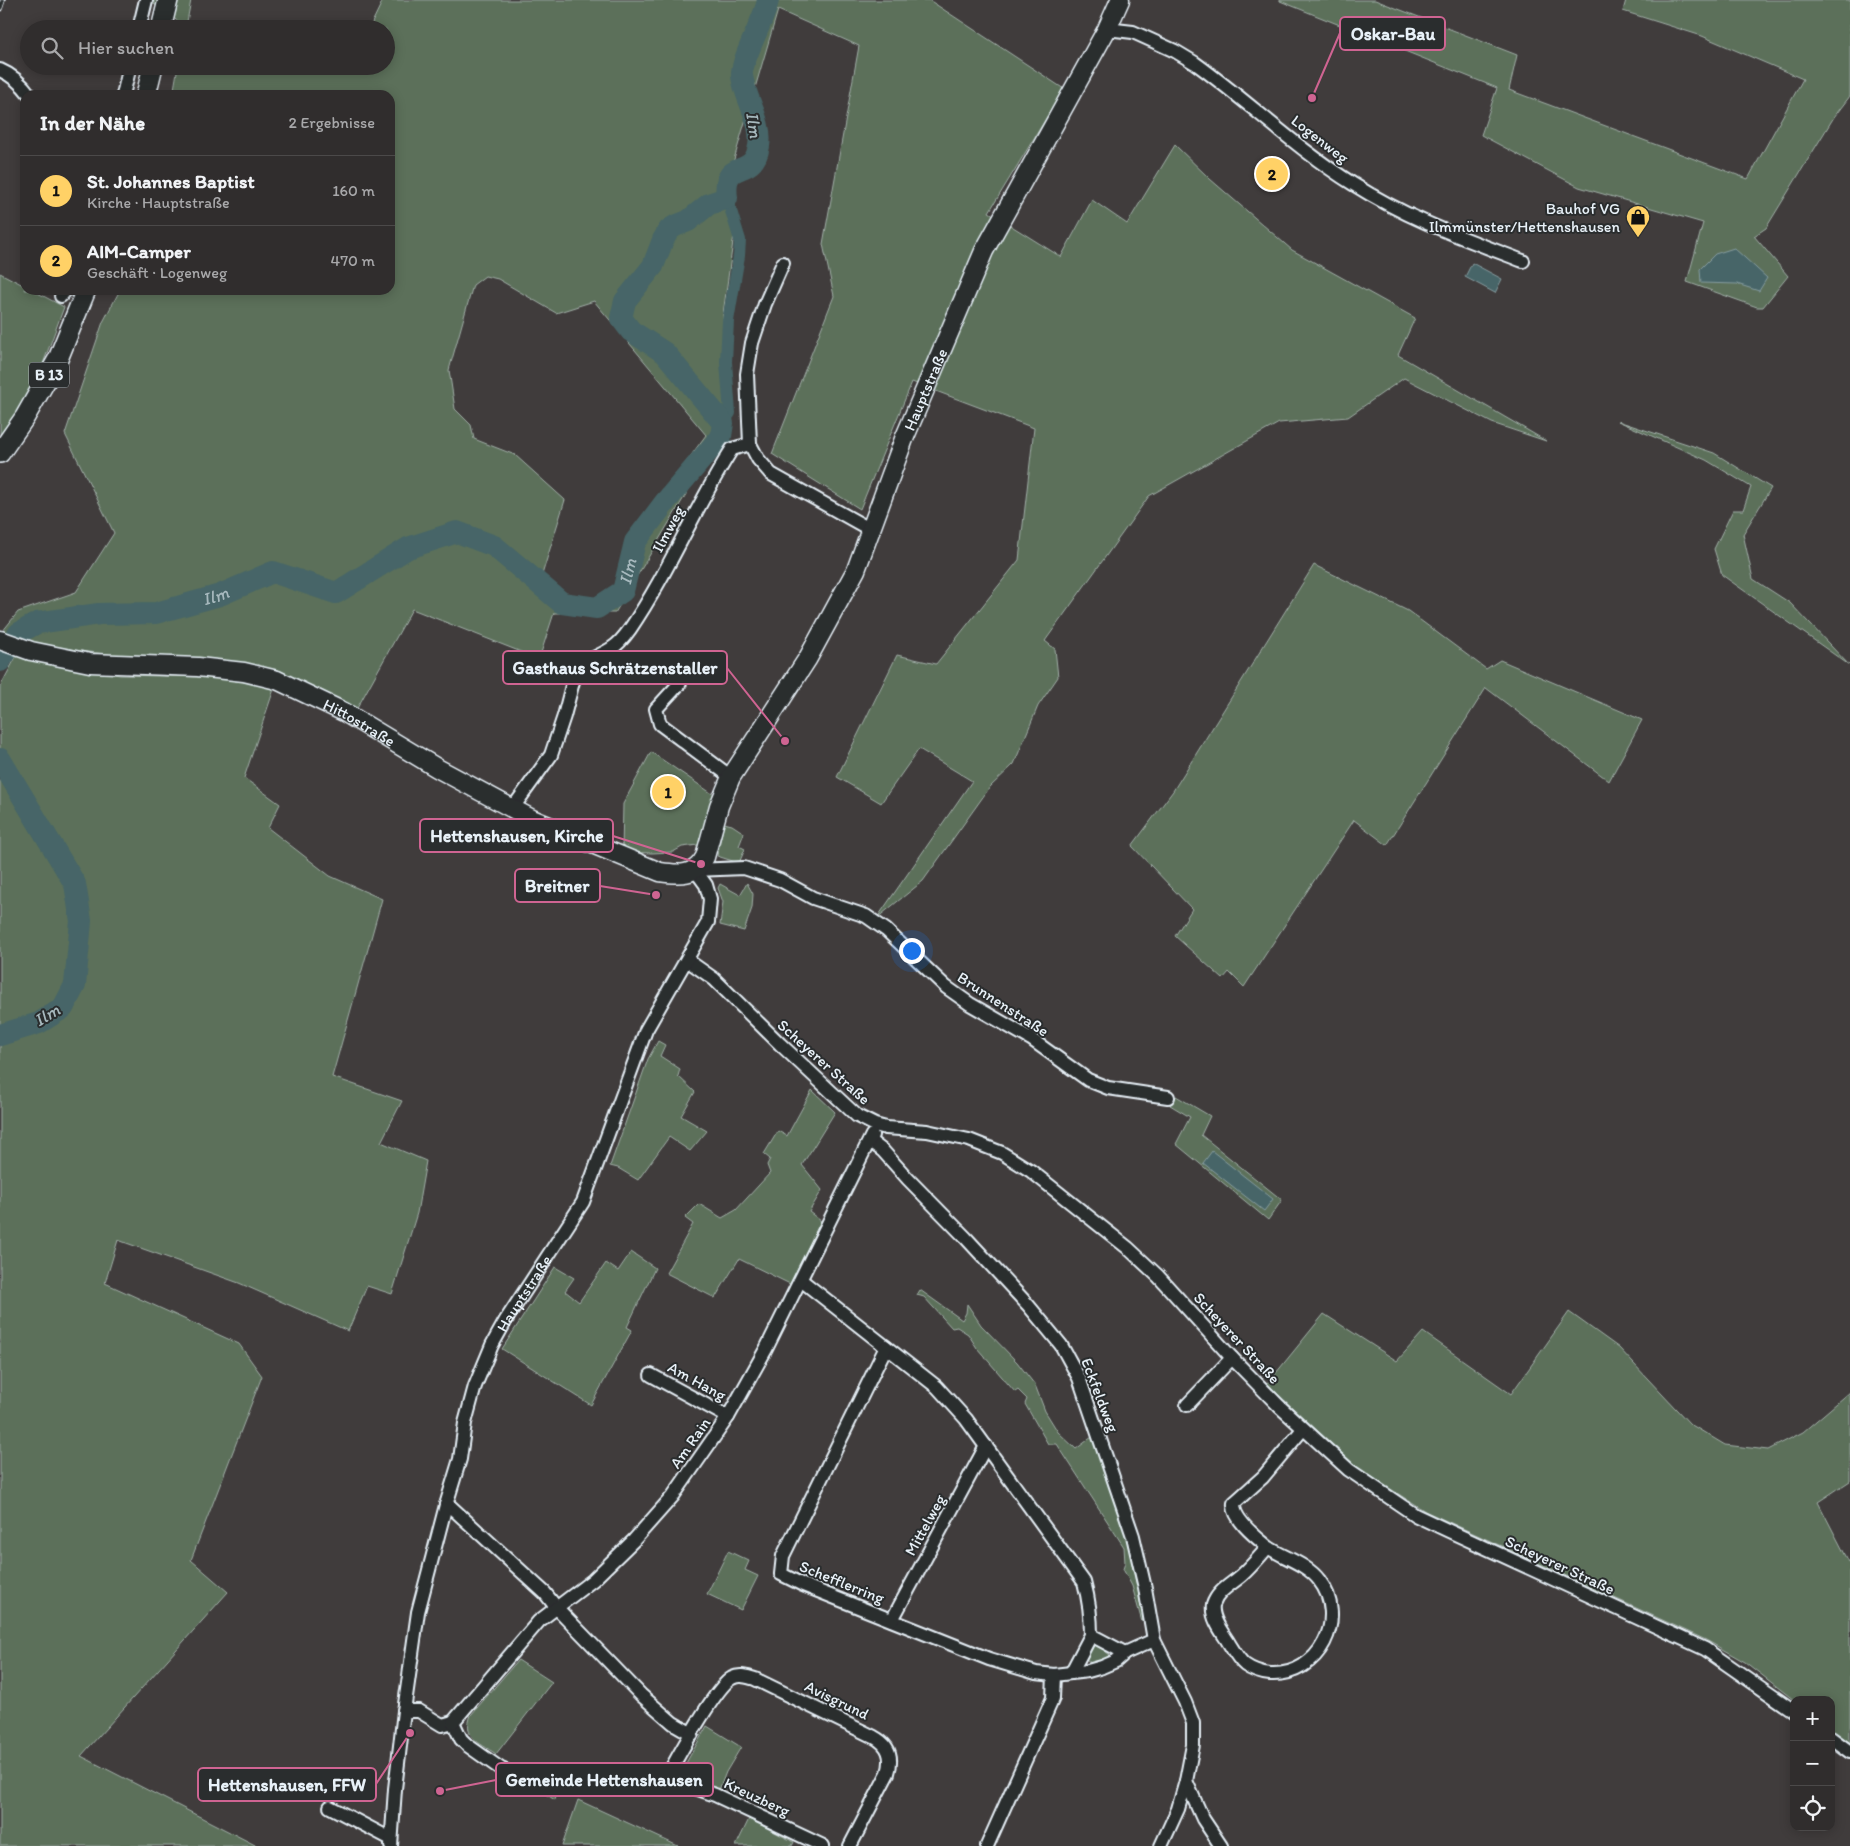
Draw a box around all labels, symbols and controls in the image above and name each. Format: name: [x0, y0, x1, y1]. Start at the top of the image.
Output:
callout: Oskar-Bau: [1340, 17, 1445, 50]
search box: [20, 20, 395, 75]
text: Oskar-Bau: [1351, 23, 1436, 45]
icon: search: [38, 34, 66, 62]
text: Hier suchen: [78, 36, 174, 59]
text: In der Nähe: [40, 110, 145, 135]
water label: Ilm: [741, 110, 767, 140]
street label: Logenweg: [1288, 111, 1353, 168]
text: 2 Ergebnisse: [289, 113, 375, 132]
pin: 2: [1256, 155, 1288, 193]
text: St. Johannes Baptist: [87, 170, 255, 193]
text: 1: [52, 181, 60, 200]
text: 160 m: [332, 181, 375, 200]
text: Kirche · Hauptstraße: [87, 193, 230, 212]
place label: Bauhof VG Ilmmünster/Hettenshausen: [1429, 199, 1620, 236]
shop icon: Bauhof VG Ilmmünster/Hettenshausen: [1625, 204, 1651, 238]
text: AIM-Camper: [87, 240, 191, 263]
text: 2: [52, 251, 60, 270]
text: 470 m: [331, 251, 375, 270]
text: Geschäft · Logenweg: [87, 263, 227, 282]
street label: Hauptstraße: [899, 345, 951, 433]
road number: B 13: [29, 362, 69, 388]
street label: Ilmweg: [648, 502, 689, 556]
water label: Ilm: [614, 556, 642, 587]
water label: Ilm: [200, 581, 233, 610]
callout: Gasthaus Schrätzenstaller: [503, 651, 727, 684]
text: Gasthaus Schrätzenstaller: [513, 657, 718, 679]
street label: Hittostraße: [320, 694, 399, 750]
pin: 1: [652, 773, 684, 811]
callout: Hettenshausen, Kirche: [420, 819, 613, 852]
text: Hettenshausen, Kirche: [430, 825, 604, 847]
callout: Breitner: [515, 869, 600, 902]
text: Breitner: [525, 875, 590, 897]
your location: [899, 938, 925, 964]
street label: Brunnenstraße: [954, 967, 1052, 1041]
water label: Ilm: [30, 999, 64, 1031]
street label: Scheyerer Straße: [774, 1015, 874, 1109]
street label: Hauptstraße: [492, 1251, 555, 1335]
street label: Scheyerer Straße: [1190, 1288, 1284, 1388]
street label: Eckfeldweg: [1077, 1355, 1123, 1436]
street label: Am Hang: [665, 1357, 730, 1405]
street label: Am Rain: [666, 1413, 715, 1472]
street label: Mittelweg: [900, 1490, 950, 1559]
street label: Scheyerer Straße: [1502, 1531, 1618, 1599]
street label: Schefflerring: [797, 1556, 888, 1608]
street label: Avisgrund: [802, 1676, 873, 1724]
map controls: [1790, 1696, 1835, 1831]
button: +: [1790, 1696, 1835, 1741]
button: −: [1790, 1741, 1835, 1786]
callout: Gemeinde Hettenshausen: [496, 1763, 713, 1796]
callout: Hettenshausen, FFW: [198, 1768, 376, 1801]
text: Gemeinde Hettenshausen: [505, 1769, 703, 1791]
street label: Kreuzberg: [721, 1773, 794, 1821]
text: Hettenshausen, FFW: [208, 1774, 367, 1796]
button: locate: [1790, 1786, 1835, 1831]

